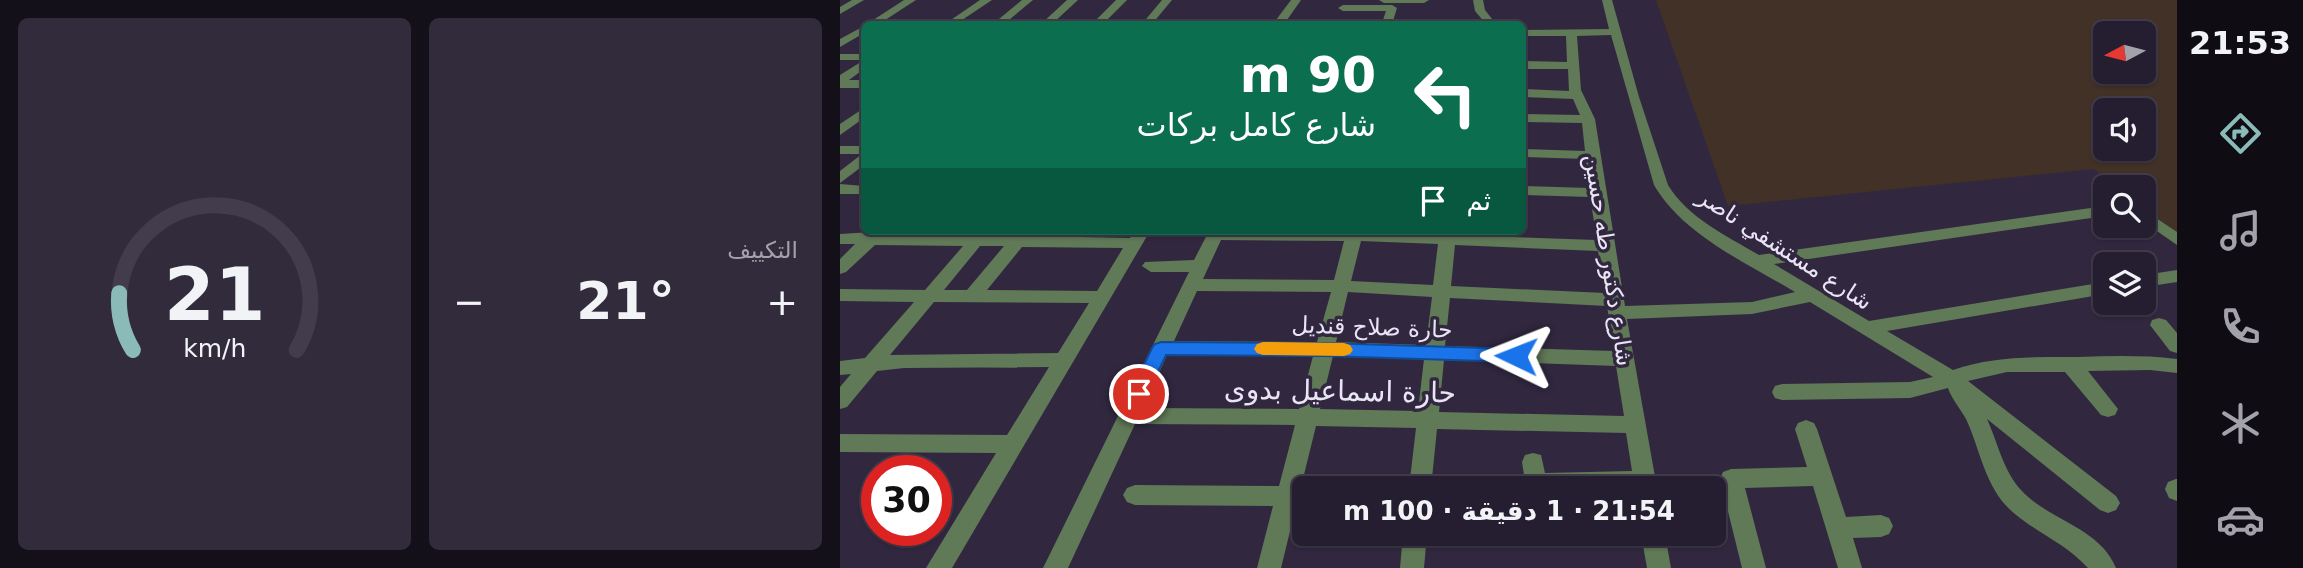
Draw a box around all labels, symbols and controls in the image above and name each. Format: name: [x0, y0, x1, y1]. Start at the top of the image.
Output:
north arrow: [2093, 21, 2156, 84]
map controls: [2093, 21, 2156, 315]
text: 21:53: [2189, 24, 2291, 62]
text: 90 m: [1240, 47, 1376, 104]
icon: left: [1400, 49, 1491, 140]
button: sound: [2093, 98, 2156, 161]
text: شارع كامل بركات: [1137, 106, 1376, 144]
icon: directions: [2216, 109, 2265, 158]
street label: شارع دكتور طه حسين: [1578, 152, 1639, 368]
button: search: [2093, 175, 2156, 238]
icon: arrive: [1414, 182, 1452, 220]
street label: شارع مستشفي ناصر: [1692, 182, 1877, 316]
text: ثم: [1466, 186, 1491, 216]
icon: music: [2216, 206, 2265, 255]
text: التكييف: [727, 237, 798, 263]
text: 21: [164, 252, 265, 337]
button: layers: [2093, 252, 2156, 315]
text: 21°: [576, 271, 675, 331]
text: −: [453, 280, 485, 324]
text: +: [766, 280, 798, 324]
icon: phone: [2216, 302, 2265, 351]
street label: حارة صلاح قنديل: [1291, 311, 1453, 344]
position arrow: [1479, 319, 1553, 393]
text: km/h: [183, 334, 246, 363]
pin: [1109, 364, 1169, 424]
street label: حارة اسماعيل بدوى: [1224, 372, 1456, 410]
icon: arrive: [1120, 375, 1158, 413]
icon: climate: [2216, 399, 2265, 448]
speed limit sign: 30: [861, 455, 952, 546]
icon: car: [2216, 495, 2265, 544]
text: 21:54 · 1 دقيقة · 100 m: [1343, 496, 1675, 526]

